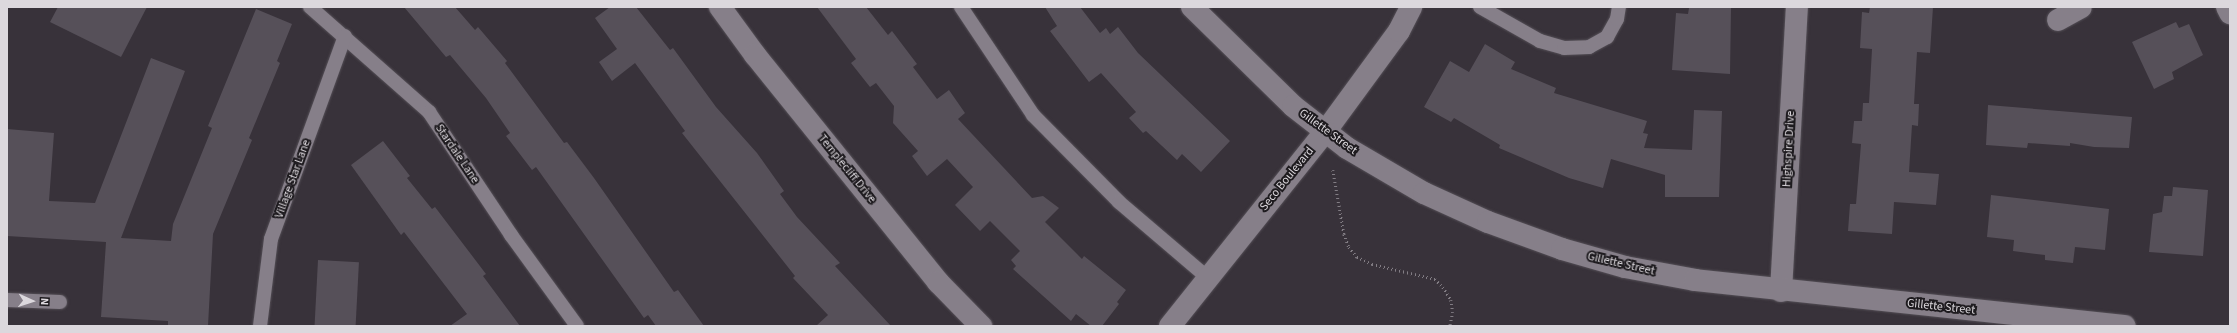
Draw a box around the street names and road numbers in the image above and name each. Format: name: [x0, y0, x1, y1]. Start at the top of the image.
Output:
street label: Gillette Street: [1296, 106, 1360, 158]
street label: Highspire Drive: [1780, 110, 1798, 188]
street label: Stardale Lane: [432, 122, 482, 186]
street label: Templecliff Drive: [815, 132, 879, 206]
street label: Village Star Lane: [272, 138, 314, 220]
street label: Seco Boulevard: [1257, 144, 1317, 214]
street label: Gillette Street: [1586, 249, 1656, 279]
street label: Gillette Street: [1906, 296, 1976, 318]

